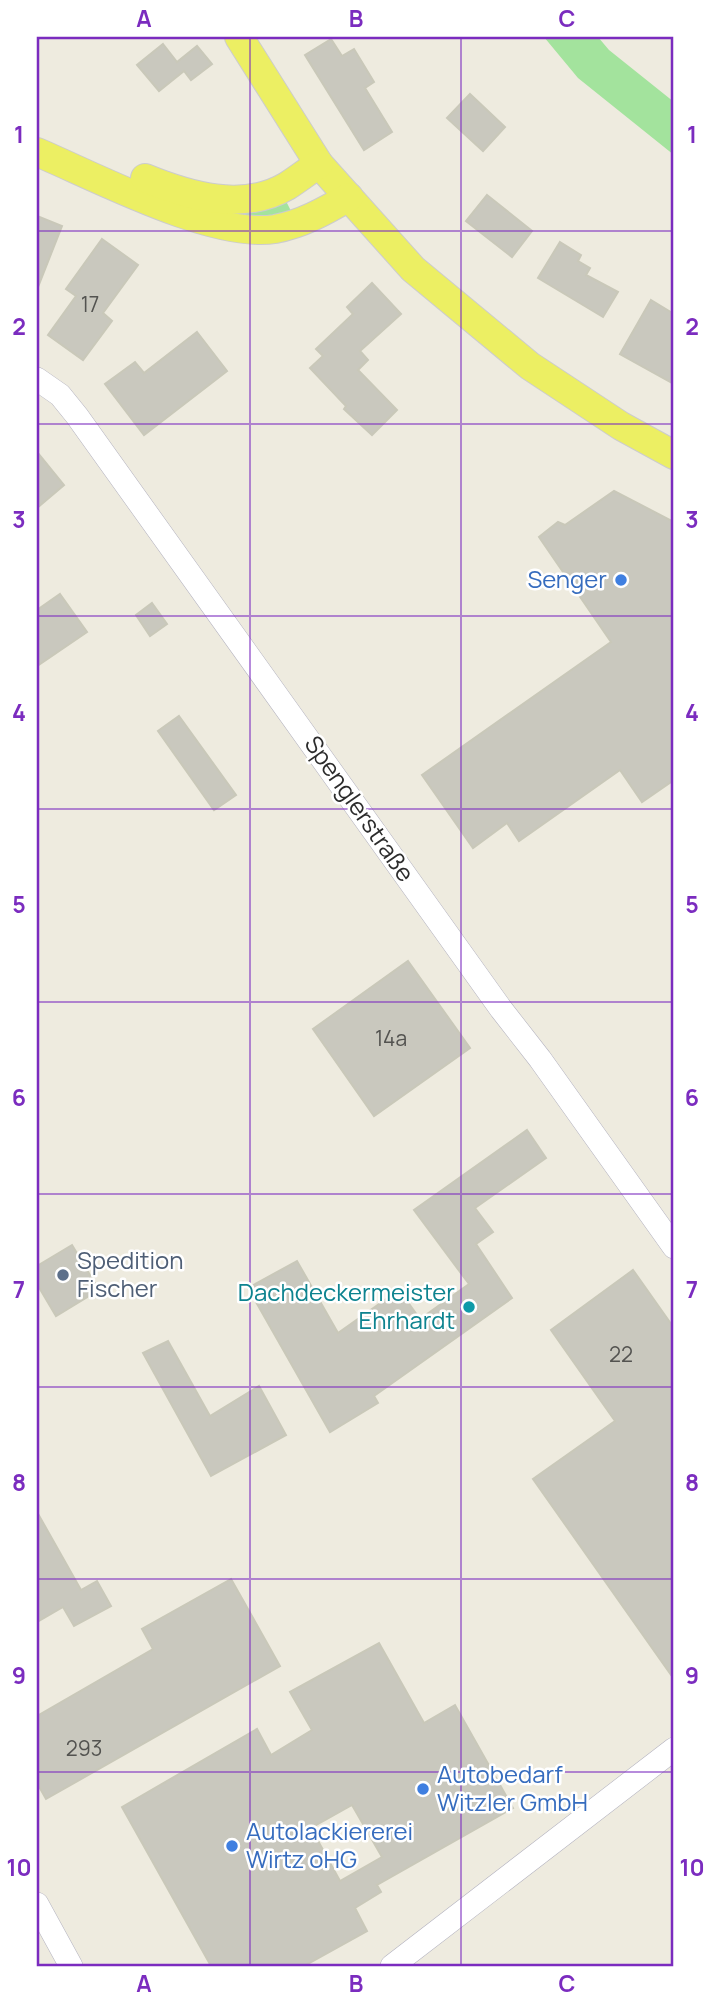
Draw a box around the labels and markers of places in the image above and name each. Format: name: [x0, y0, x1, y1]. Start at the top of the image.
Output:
place label: Senger: [527, 562, 607, 595]
marker: Senger: [613, 572, 629, 588]
place label: Spedition Fischer: [77, 1243, 184, 1304]
marker: Spedition Fischer: [55, 1267, 71, 1283]
place label: Dachdeckermeister Ehrhardt: [238, 1275, 455, 1336]
marker: Dachdeckermeister Ehrhardt: [461, 1299, 477, 1315]
place label: Autobedarf Witzler GmbH: [437, 1757, 588, 1818]
marker: Autobedarf Witzler GmbH: [415, 1781, 431, 1797]
place label: Autolackiererei Wirtz oHG: [246, 1814, 413, 1875]
marker: Autolackiererei Wirtz oHG: [224, 1838, 240, 1854]

